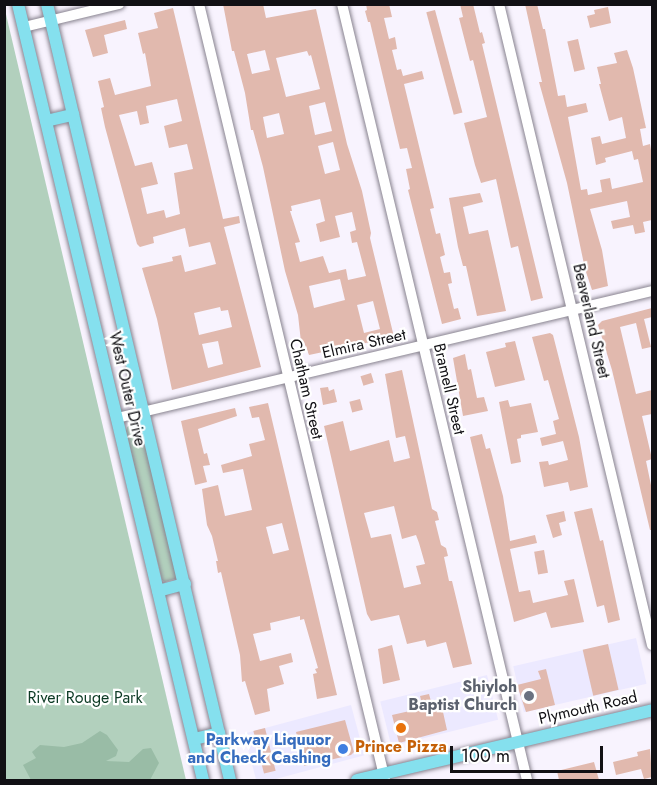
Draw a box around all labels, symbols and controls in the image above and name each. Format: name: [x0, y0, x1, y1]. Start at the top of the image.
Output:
street label: Beaverland Street: [568, 262, 614, 380]
street label: Elmira Street: [320, 325, 408, 363]
street label: West Outer Drive: [105, 330, 149, 448]
street label: Chatham Street: [285, 337, 327, 441]
street label: Bramell Street: [429, 341, 469, 437]
place label: Shiyloh Baptist Church: [408, 677, 517, 715]
street label: Plymouth Road: [537, 687, 639, 729]
park label: River Rouge Park: [27, 688, 143, 708]
marker: Shiyloh Baptist Church: [522, 689, 536, 703]
marker: Prince Pizza: [394, 721, 408, 735]
place label: Parkway Liquuor and Check Cashing: [187, 730, 331, 768]
scale bar: [453, 734, 606, 772]
place label: Prince Pizza: [355, 737, 447, 757]
marker: Parkway Liquuor and Check Cashing: [336, 742, 350, 756]
text: 100 m: [461, 743, 510, 769]

